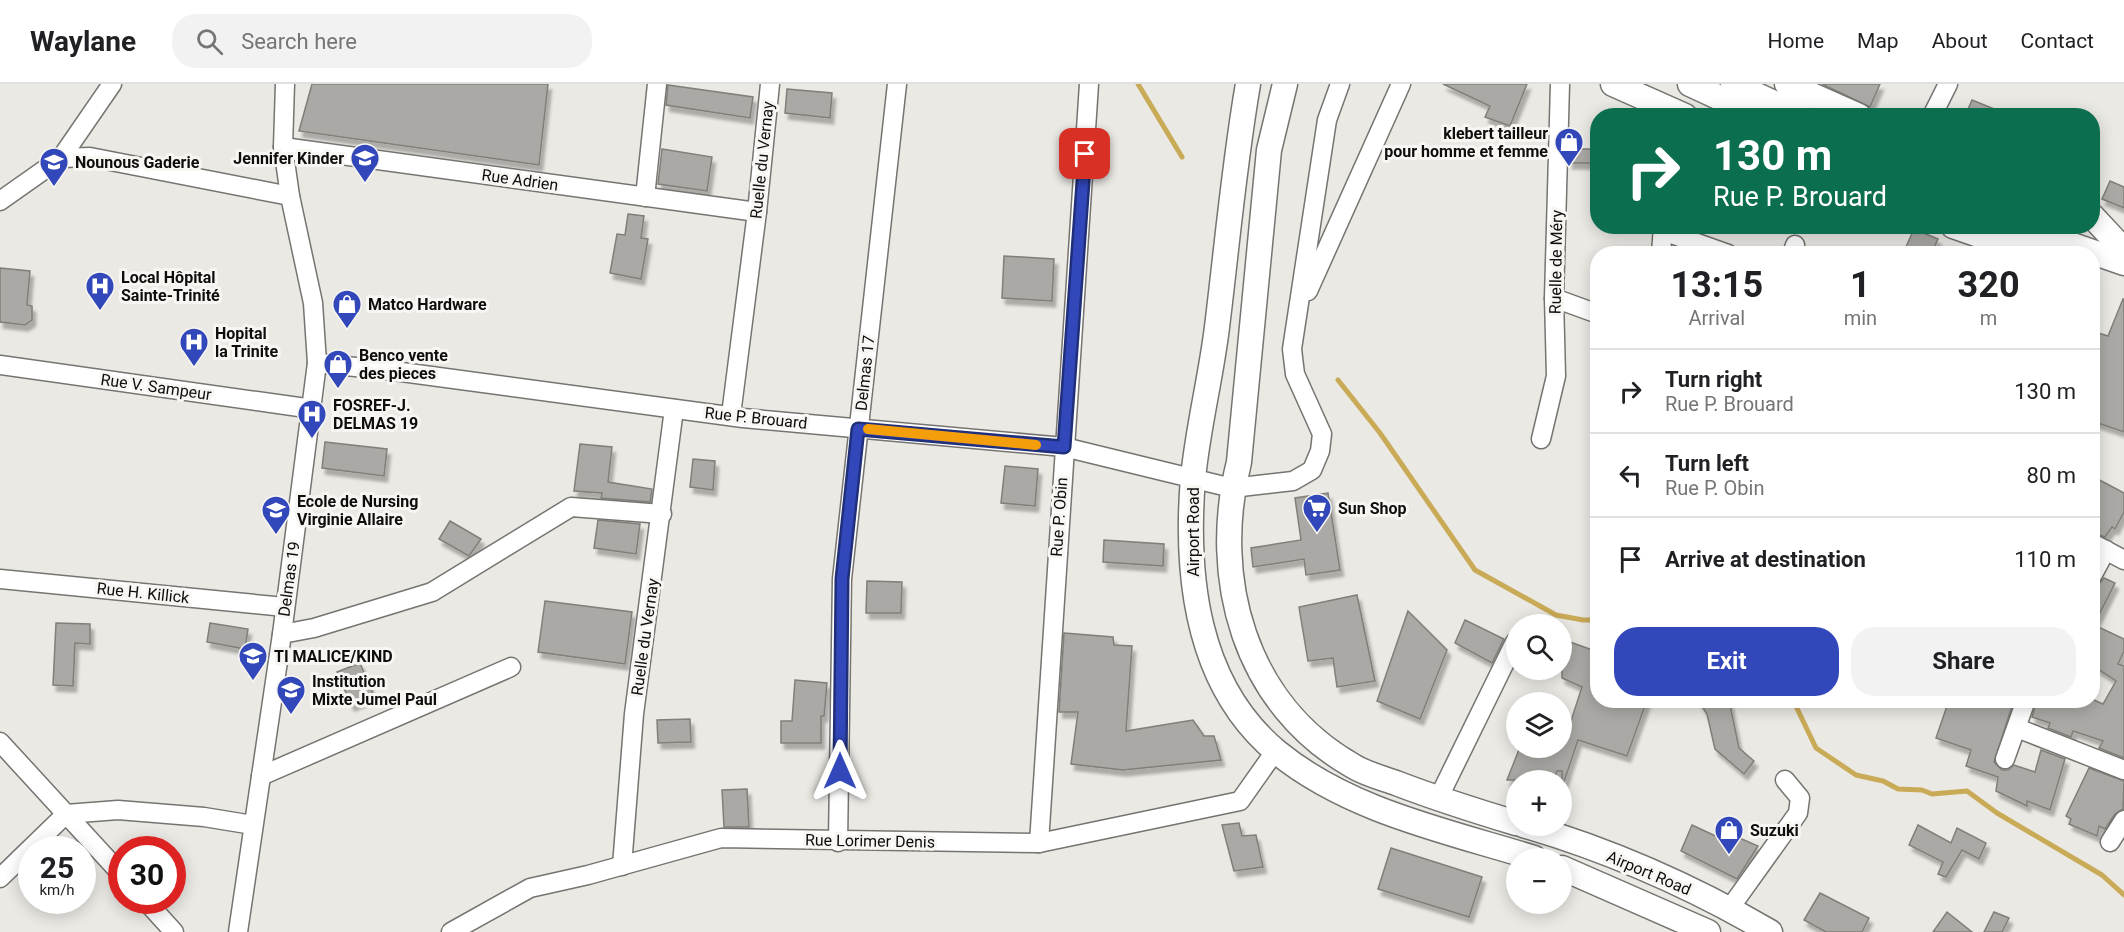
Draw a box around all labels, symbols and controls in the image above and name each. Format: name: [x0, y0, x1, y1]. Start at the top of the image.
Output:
search box: [172, 14, 592, 68]
text: Waylane: [30, 25, 136, 58]
icon: search: [193, 25, 226, 58]
text: Search here: [241, 29, 357, 54]
text: Home: [1768, 29, 1824, 53]
text: Map: [1857, 29, 1899, 53]
text: About: [1932, 29, 1988, 53]
text: Contact: [2021, 29, 2094, 53]
street label: Ruelle du Vernay: [746, 100, 778, 220]
place label: klebert tailleur pour homme et femme: [1384, 124, 1548, 161]
shop icon: klebert tailleur pour homme et femme: [1553, 126, 1585, 168]
pin: [1059, 128, 1110, 179]
text: 130 m: [1713, 131, 1832, 180]
icon: right: [1614, 132, 1692, 210]
icon: arrive: [1068, 137, 1101, 170]
school or university icon: Jennifer Kinder: [349, 142, 381, 184]
school or university icon: Nounous Gaderie: [38, 146, 70, 188]
place label: Jennifer Kinder: [233, 149, 344, 168]
place label: Nounous Gaderie: [75, 153, 200, 172]
street label: Rue Adrien: [480, 165, 560, 195]
text: Rue P. Brouard: [1713, 181, 1887, 213]
street label: Ruelle de Méry: [1546, 209, 1566, 314]
text: 13:15: [1670, 264, 1763, 306]
text: 1: [1850, 264, 1871, 306]
text: 320: [1958, 264, 2020, 306]
place label: Local Hôpital Sainte-Trinité: [121, 268, 220, 305]
hospital icon: Local Hôpital Sainte-Trinité: [84, 270, 116, 312]
shop icon: Matco Hardware: [331, 288, 363, 330]
place label: Matco Hardware: [368, 295, 487, 314]
text: Arrival: [1688, 306, 1745, 330]
text: min: [1844, 306, 1877, 330]
text: m: [1980, 306, 1997, 330]
place label: Hopital la Trinite: [215, 324, 278, 361]
hospital icon: Hopital la Trinite: [178, 326, 210, 368]
street label: Delmas 17: [852, 334, 878, 412]
place label: Benco vente des pieces: [359, 346, 448, 383]
shop icon: Benco vente des pieces: [322, 348, 354, 390]
text: Turn right: [1665, 367, 1762, 392]
street label: Rue V. Sampeur: [99, 370, 213, 404]
icon: right: [1614, 375, 1647, 408]
text: 130 m: [2014, 379, 2076, 404]
text: Rue P. Brouard: [1665, 392, 1794, 416]
place label: FOSREF-J. DELMAS 19: [333, 396, 418, 433]
hospital icon: FOSREF-J. DELMAS 19: [296, 398, 328, 440]
street label: Rue P. Brouard: [704, 403, 808, 433]
text: Turn left: [1665, 451, 1749, 476]
icon: left: [1614, 459, 1647, 492]
text: 80 m: [2027, 463, 2076, 488]
text: Rue P. Obin: [1665, 476, 1765, 500]
street label: Rue P. Obin: [1047, 477, 1071, 557]
street label: Airport Road: [1184, 487, 1203, 577]
place label: Ecole de Nursing Virginie Allaire: [297, 492, 418, 529]
supermarket icon: Sun Shop: [1301, 492, 1333, 534]
school or university icon: Ecole de Nursing Virginie Allaire: [260, 494, 292, 536]
place label: Sun Shop: [1338, 499, 1407, 518]
street label: Delmas 19: [274, 540, 304, 618]
icon: arrive: [1614, 543, 1647, 576]
text: Arrive at destination: [1665, 547, 1866, 572]
text: 110 m: [2014, 547, 2076, 572]
street label: Ruelle du Vernay: [627, 577, 663, 697]
street label: Rue H. Killick: [96, 579, 191, 607]
map controls: [1506, 614, 1572, 914]
button: search: [1506, 614, 1572, 680]
button: Exit: [1614, 627, 1839, 696]
button: Share: [1851, 627, 2076, 696]
school or university icon: TI MALICE/KIND: [237, 640, 269, 682]
place label: TI MALICE/KIND: [274, 647, 393, 666]
place label: Institution Mixte Jumel Paul: [312, 672, 437, 709]
school or university icon: Institution Mixte Jumel Paul: [275, 674, 307, 716]
button: layers: [1506, 692, 1572, 758]
position arrow: [808, 739, 872, 803]
button: +: [1506, 770, 1572, 836]
shop icon: Suzuki: [1713, 814, 1745, 856]
place label: Suzuki: [1750, 821, 1799, 840]
street label: Rue Lorimer Denis: [805, 830, 935, 852]
speed limit sign: 30: [108, 836, 186, 914]
street label: Airport Road: [1604, 847, 1694, 899]
button: −: [1506, 848, 1572, 914]
text: 25: [40, 850, 74, 885]
text: km/h: [39, 881, 75, 899]

